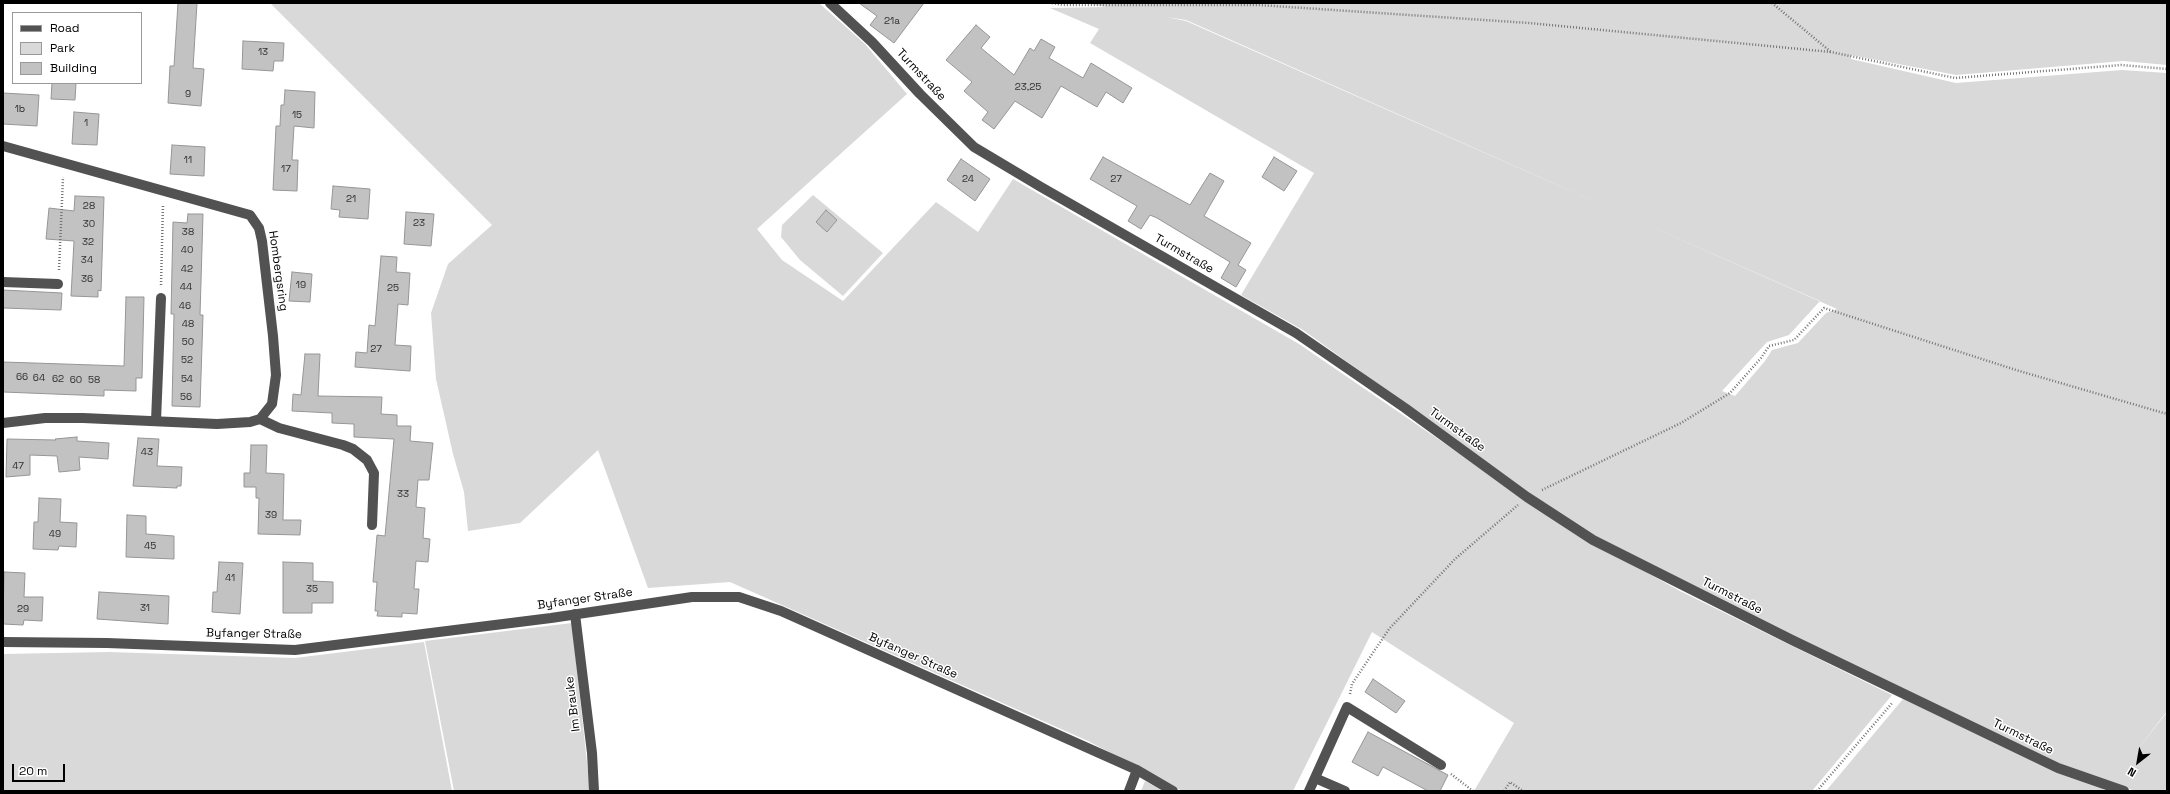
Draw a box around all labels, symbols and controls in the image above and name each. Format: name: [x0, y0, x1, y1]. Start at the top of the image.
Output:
legend: [12, 12, 142, 84]
house number: 21a: [884, 15, 900, 27]
text: Road: [50, 20, 79, 36]
text: Park: [50, 40, 75, 56]
house number: 13: [258, 46, 268, 58]
street label: Turmstraße: [893, 46, 949, 104]
text: Building: [50, 60, 97, 76]
house number: 23,25: [1015, 81, 1041, 93]
house number: 9: [185, 88, 191, 100]
house number: 1b: [15, 103, 25, 115]
house number: 15: [292, 109, 302, 121]
house number: 1: [84, 117, 88, 129]
house number: 11: [184, 154, 192, 166]
house number: 17: [281, 163, 291, 175]
house number: 24: [962, 173, 974, 185]
house number: 27: [1110, 173, 1122, 185]
house number: 21: [346, 193, 356, 205]
house number: 28: [83, 200, 95, 212]
house number: 23: [413, 217, 425, 229]
house number: 30: [83, 218, 95, 230]
house number: 38: [182, 226, 194, 238]
street label: Hombergsring: [265, 230, 291, 312]
street label: Turmstraße: [1152, 231, 1216, 277]
house number: 32: [82, 236, 94, 248]
house number: 40: [181, 244, 193, 256]
house number: 34: [81, 254, 93, 266]
house number: 42: [181, 263, 193, 275]
house number: 36: [81, 273, 93, 285]
house number: 19: [296, 279, 306, 291]
house number: 44: [180, 281, 192, 293]
house number: 25: [387, 282, 399, 294]
house number: 46: [179, 300, 191, 312]
house number: 48: [182, 318, 194, 330]
house number: 50: [182, 336, 194, 348]
house number: 27: [370, 343, 382, 355]
house number: 52: [181, 354, 193, 366]
house number: 66: [16, 371, 28, 383]
house number: 64: [33, 372, 45, 384]
house number: 62: [52, 373, 64, 385]
house number: 54: [181, 373, 193, 385]
house number: 60: [70, 374, 82, 386]
house number: 58: [88, 374, 100, 386]
house number: 56: [180, 391, 192, 403]
street label: Turmstraße: [1426, 405, 1488, 455]
house number: 43: [141, 446, 153, 458]
house number: 47: [12, 460, 24, 472]
house number: 33: [397, 488, 409, 500]
house number: 39: [265, 509, 277, 521]
house number: 49: [49, 528, 61, 540]
house number: 45: [144, 540, 156, 552]
house number: 41: [225, 572, 235, 584]
street label: Turmstraße: [1699, 575, 1765, 617]
house number: 35: [306, 583, 318, 595]
street label: Byfanger Straße: [537, 585, 633, 613]
house number: 31: [140, 602, 150, 614]
house number: 29: [17, 603, 29, 615]
street label: Byfanger Straße: [206, 626, 302, 642]
street label: Byfanger Straße: [866, 630, 960, 682]
street label: Im Brauke: [562, 675, 584, 733]
street label: Turmstraße: [1990, 716, 2056, 758]
north arrow: [2118, 742, 2158, 782]
scale bar: [14, 756, 67, 782]
text: 20 m: [19, 763, 47, 779]
text: N: [2125, 764, 2139, 780]

